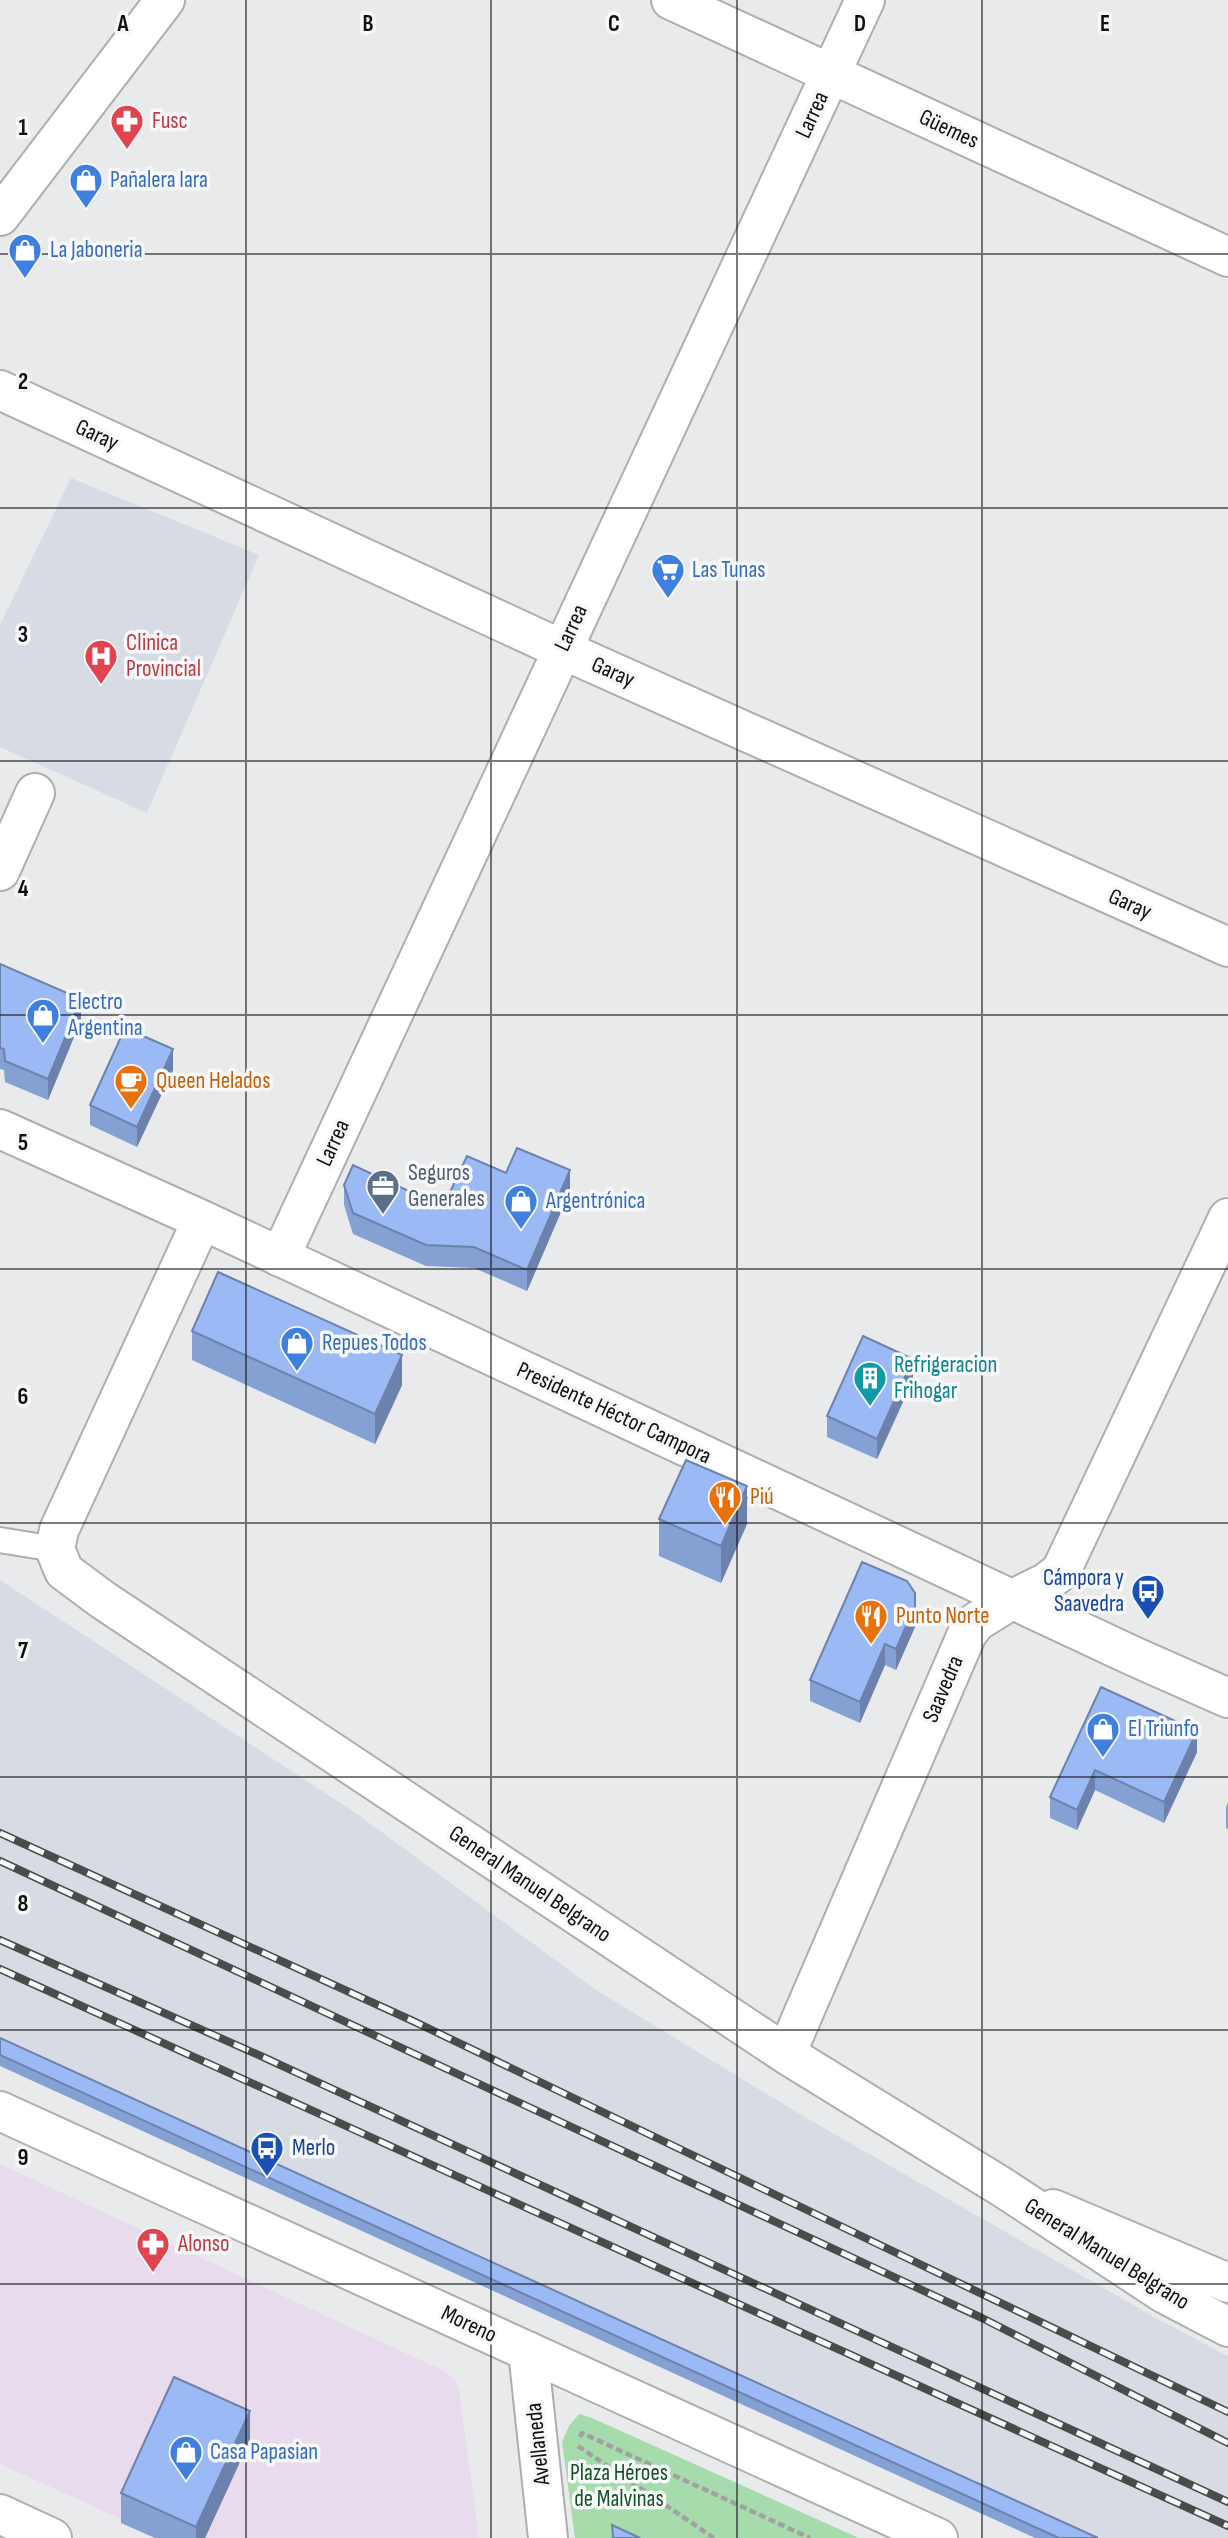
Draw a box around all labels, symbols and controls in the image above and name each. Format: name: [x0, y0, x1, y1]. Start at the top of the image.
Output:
text: A: [117, 10, 130, 38]
text: B: [363, 10, 374, 38]
text: C: [608, 10, 620, 38]
text: D: [854, 10, 866, 38]
text: E: [1100, 10, 1110, 38]
street label: Larrea: [789, 87, 835, 143]
pharmacy icon: Fusc: [108, 102, 146, 151]
street label: Güemes: [915, 103, 983, 155]
place label: Fusc: [152, 107, 188, 135]
text: 1: [18, 114, 28, 142]
shop icon: Pañalera Iara: [67, 161, 105, 210]
place label: Pañalera Iara: [110, 166, 208, 194]
shop icon: La Jaboneria: [6, 231, 44, 280]
place label: La Jaboneria: [50, 236, 143, 264]
text: 2: [18, 368, 28, 396]
street label: Garay: [71, 413, 123, 457]
supermarket icon: Las Tunas: [649, 551, 687, 600]
place label: Las Tunas: [692, 556, 766, 584]
street label: Larrea: [548, 600, 594, 656]
text: 3: [18, 621, 28, 649]
place label: Clinica Provincial: [126, 629, 201, 683]
hospital icon: Clinica Provincial: [82, 637, 120, 686]
street label: Garay: [587, 650, 639, 694]
text: 4: [18, 875, 29, 903]
street label: Garay: [1104, 882, 1156, 926]
place label: Electro Argentina: [67, 988, 143, 1042]
shop icon: Electro Argentina: [24, 996, 62, 1045]
cafe icon: Queen Helados: [112, 1062, 150, 1111]
place label: Queen Helados: [156, 1067, 270, 1095]
street label: Larrea: [310, 1115, 356, 1171]
text: 5: [18, 1129, 28, 1157]
place label: Seguros Generales: [408, 1159, 485, 1213]
office icon: Seguros Generales: [364, 1167, 402, 1216]
shop icon: Argentrónica: [502, 1182, 540, 1231]
place label: Argentrónica: [545, 1187, 645, 1215]
shop icon: Repues Todos: [278, 1324, 316, 1373]
place label: Repues Todos: [322, 1329, 427, 1357]
place label: Refrigeracion Frihogar: [894, 1351, 997, 1405]
street label: Presidente Héctor Campora: [512, 1356, 716, 1470]
building icon: Refrigeracion Frihogar: [851, 1359, 889, 1408]
text: 6: [18, 1383, 28, 1411]
restaurant icon: Piú: [706, 1478, 744, 1527]
place label: Piú: [750, 1483, 774, 1511]
place label: Cámpora y Saavedra: [1043, 1564, 1124, 1618]
bus stop icon: Cámpora y Saavedra: [1129, 1572, 1167, 1621]
restaurant icon: Punto Norte: [852, 1597, 890, 1646]
place label: Punto Norte: [896, 1602, 990, 1630]
text: 7: [18, 1637, 28, 1665]
street label: Saavedra: [916, 1651, 970, 1727]
shop icon: El Triunfo: [1084, 1710, 1122, 1759]
place label: El Triunfo: [1128, 1715, 1199, 1743]
street label: General Manuel Belgrano: [444, 1819, 616, 1949]
text: 8: [18, 1890, 29, 1918]
bus stop icon: Merlo: [248, 2129, 286, 2178]
place label: Merlo: [292, 2134, 335, 2162]
text: 9: [18, 2144, 28, 2172]
street label: General Manuel Belgrano: [1019, 2192, 1195, 2316]
pharmacy icon: Alonso: [134, 2225, 172, 2274]
place label: Alonso: [177, 2230, 230, 2258]
street label: Moreno: [437, 2299, 501, 2349]
street label: Avellaneda: [520, 2402, 556, 2487]
shop icon: Casa Papasian: [167, 2433, 205, 2482]
place label: Casa Papasian: [210, 2438, 318, 2466]
park label: Plaza Héroes de Malvinas: [570, 2459, 668, 2513]

